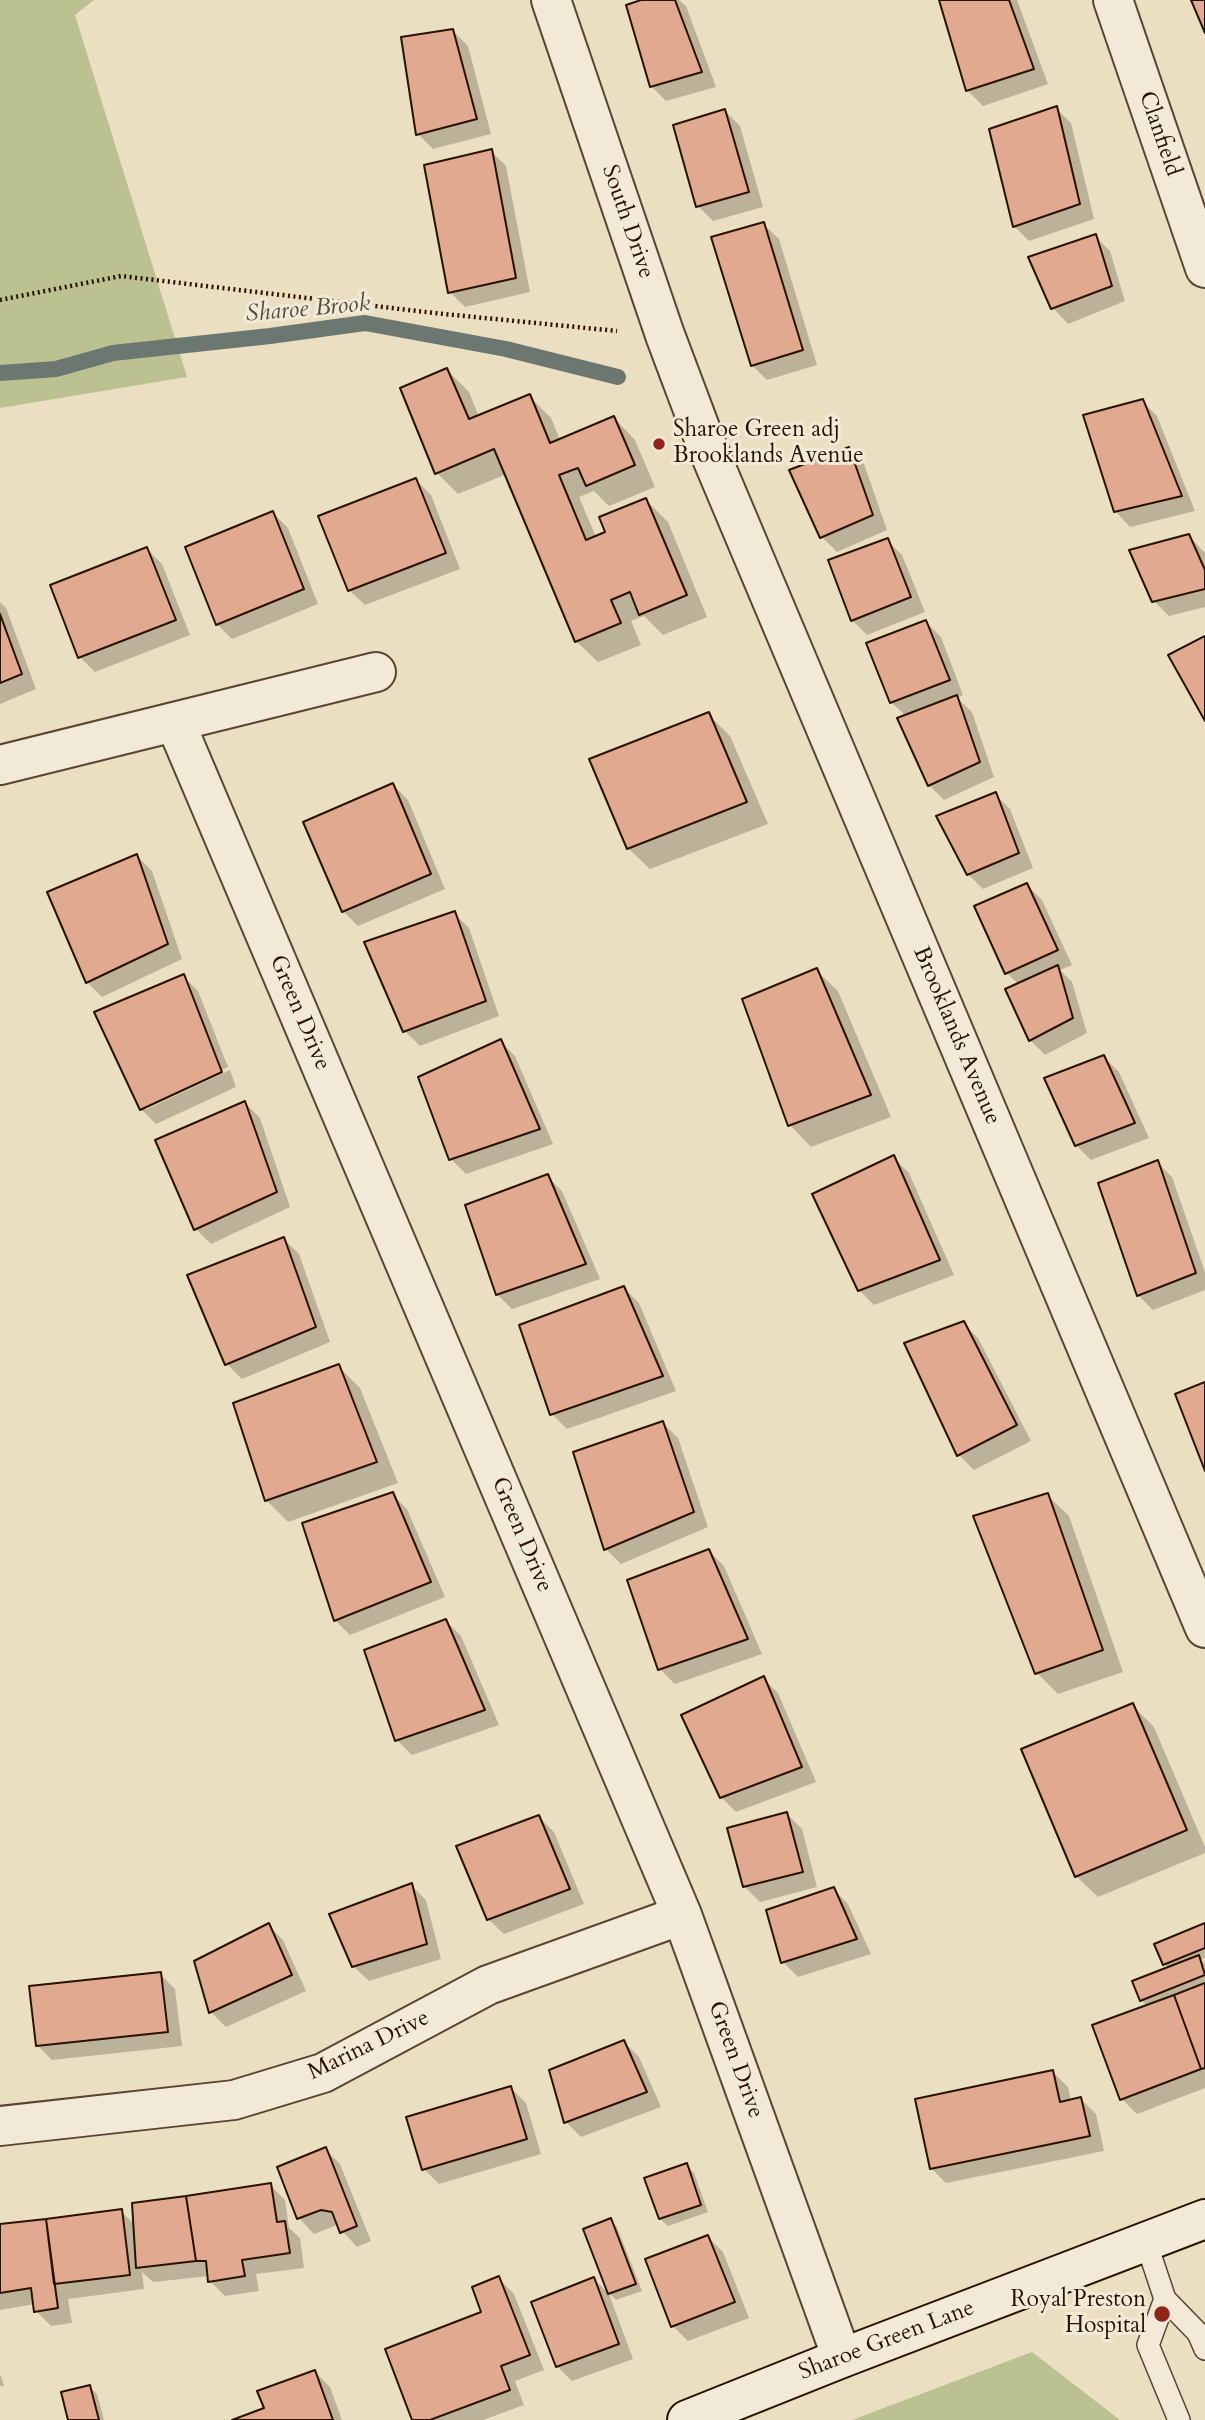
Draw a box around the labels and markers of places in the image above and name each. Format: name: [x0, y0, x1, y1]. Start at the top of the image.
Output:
place label: Sharoe Green adj Brooklands Avenue: [673, 417, 864, 471]
marker: Sharoe Green adj Brooklands Avenue: [651, 436, 667, 452]
place label: Royal Preston Hospital: [1011, 2287, 1146, 2341]
marker: Royal Preston Hospital: [1152, 2304, 1172, 2324]

